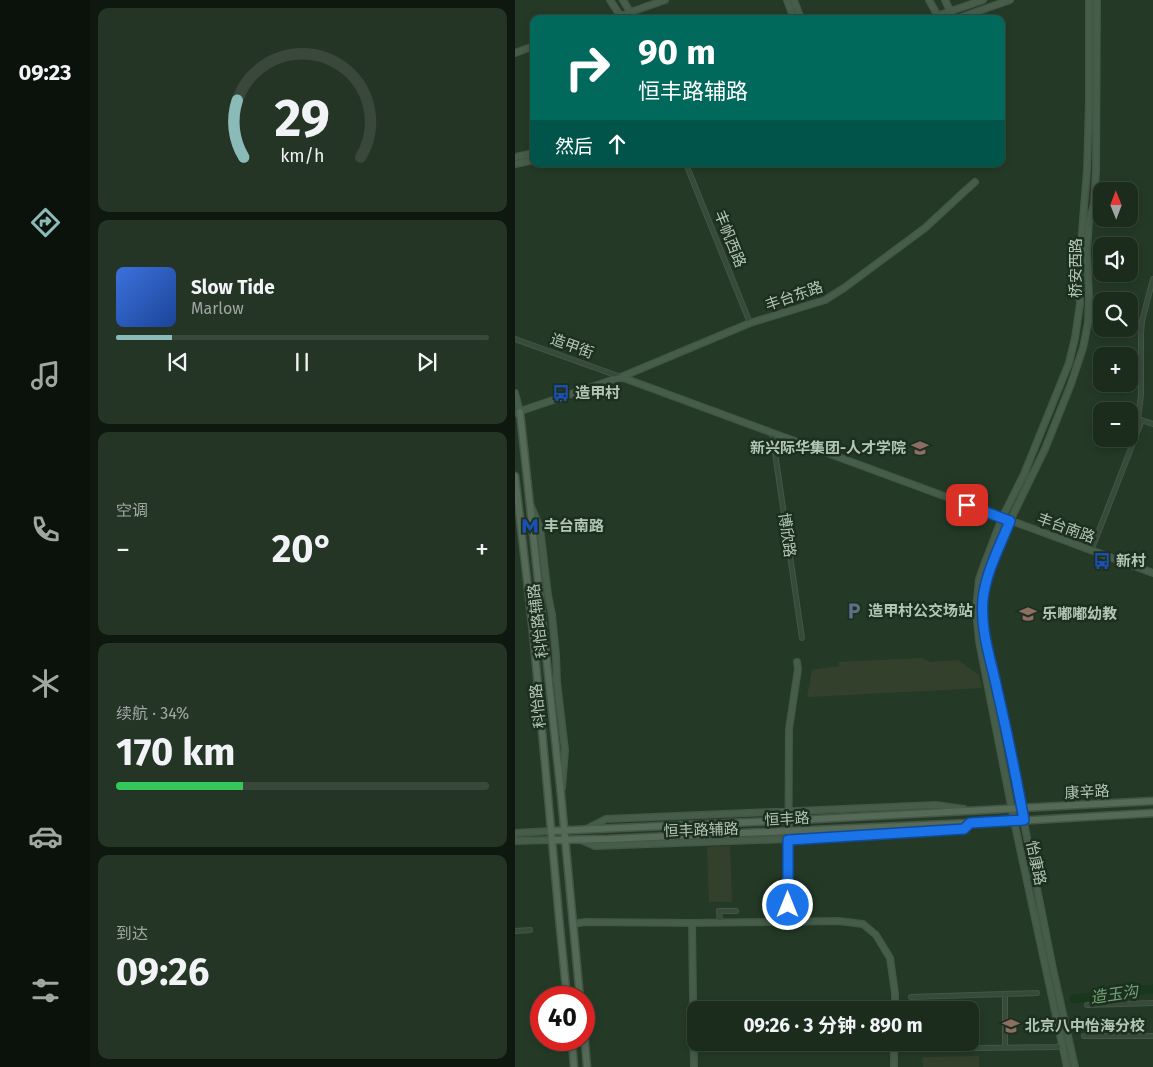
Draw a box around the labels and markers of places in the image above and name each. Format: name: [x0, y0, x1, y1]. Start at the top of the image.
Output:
bus stop icon: 造甲村: [551, 383, 571, 403]
place label: 造甲村: [575, 384, 620, 402]
school or university icon: 新兴际华集团-人才学院: [910, 438, 930, 458]
place label: 新兴际华集团-人才学院: [750, 439, 906, 457]
pin: [946, 484, 988, 526]
metro station icon: 丰台南路: [520, 516, 540, 536]
place label: 丰台南路: [544, 517, 604, 535]
bus stop icon: 新村: [1092, 551, 1112, 571]
place label: 新村: [1116, 552, 1146, 570]
parking icon: 造甲村公交场站: [844, 601, 864, 621]
place label: 造甲村公交场站: [868, 602, 973, 620]
school or university icon: 乐嘟嘟幼教: [1018, 604, 1038, 624]
place label: 乐嘟嘟幼教: [1042, 605, 1117, 623]
school or university icon: 北京八中怡海分校: [1001, 1016, 1021, 1036]
place label: 北京八中怡海分校: [1025, 1017, 1145, 1035]

